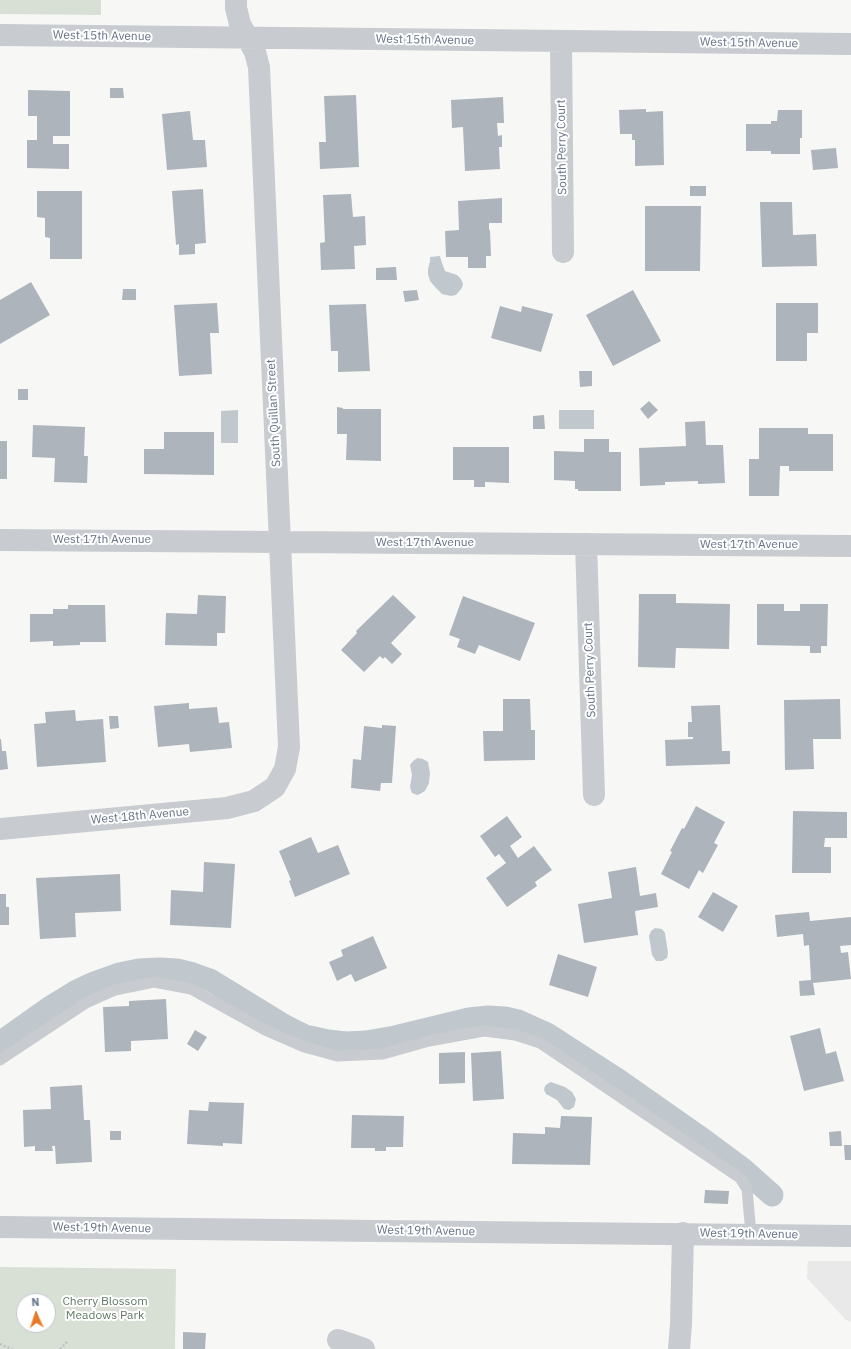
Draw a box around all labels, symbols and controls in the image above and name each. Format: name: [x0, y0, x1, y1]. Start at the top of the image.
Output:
street label: West 15th Avenue: [53, 28, 151, 44]
street label: West 15th Avenue: [376, 32, 474, 48]
street label: West 15th Avenue: [700, 35, 798, 51]
street label: South Perry Court: [554, 99, 570, 195]
street label: South Quillan Street: [264, 359, 284, 467]
street label: West 17th Avenue: [53, 533, 151, 547]
street label: West 17th Avenue: [376, 536, 474, 550]
street label: West 17th Avenue: [700, 538, 798, 552]
street label: South Perry Court: [581, 622, 599, 718]
street label: West 18th Avenue: [90, 805, 190, 827]
street label: West 19th Avenue: [53, 1220, 151, 1236]
street label: West 19th Avenue: [377, 1223, 475, 1239]
street label: West 19th Avenue: [700, 1226, 798, 1242]
north arrow: [16, 1293, 56, 1333]
text: N: [31, 1295, 40, 1309]
park label: Cherry Blossom Meadows Park: [62, 1295, 148, 1323]

